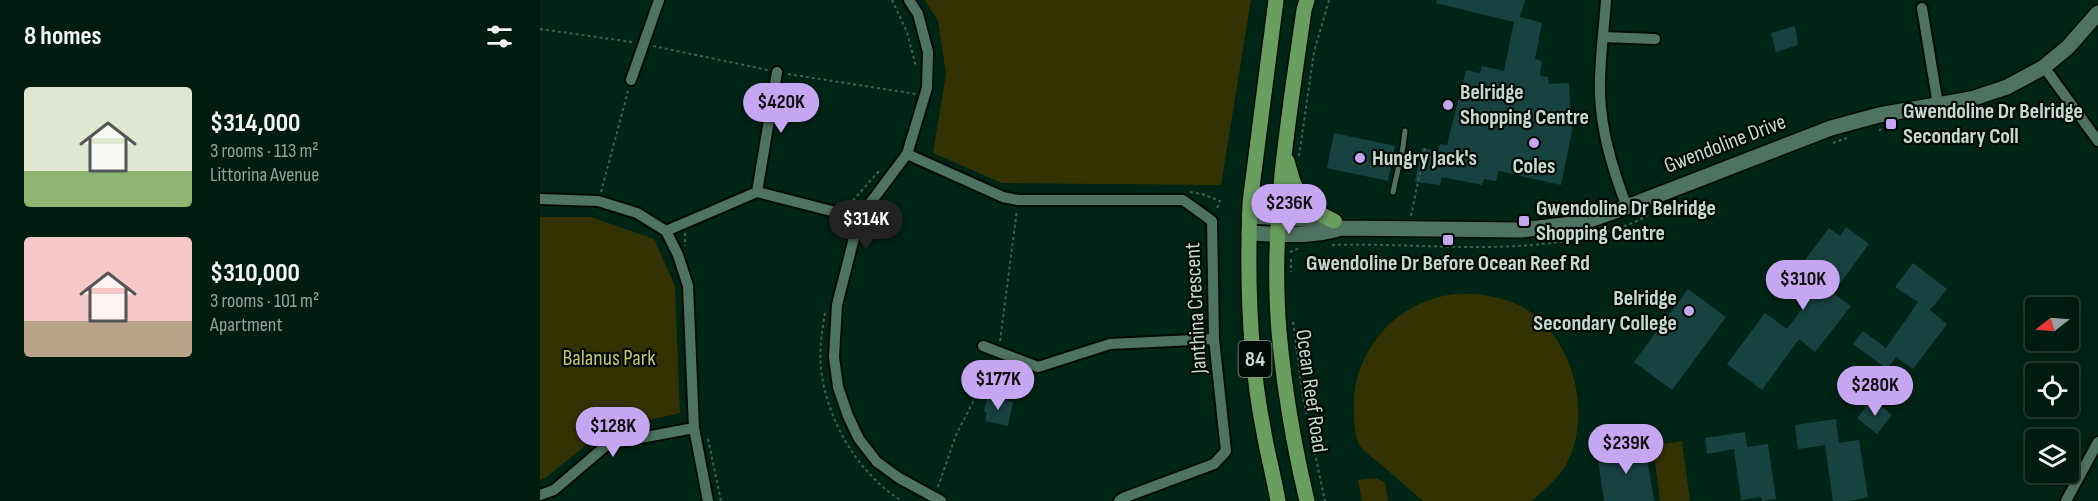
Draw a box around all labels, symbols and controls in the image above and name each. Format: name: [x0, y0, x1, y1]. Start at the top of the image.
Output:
icon: filters: [483, 20, 516, 53]
text: 8 homes: [24, 21, 102, 52]
place label: Belridge Shopping Centre: [1460, 79, 1589, 131]
pin: $420K: [739, 83, 823, 134]
text: $420K: [757, 90, 805, 114]
marker: Belridge Shopping Centre: [1441, 98, 1455, 112]
place label: Gwendoline Dr Belridge Secondary Coll: [1903, 98, 2083, 150]
text: $314,000: [210, 108, 300, 139]
street label: Gwendoline Drive: [1660, 108, 1790, 180]
icon: home: [72, 111, 144, 183]
marker: Gwendoline Dr Belridge Secondary Coll: [1884, 117, 1898, 131]
marker: Coles: [1527, 136, 1541, 150]
text: 3 rooms · 113 m²: [210, 139, 319, 163]
place label: Hungry Jack's: [1372, 145, 1477, 172]
marker: Hungry Jack's: [1353, 151, 1367, 165]
place label: Coles: [1512, 153, 1556, 180]
text: Littorina Avenue: [210, 163, 319, 187]
pin: $236K: [1247, 184, 1331, 235]
text: $236K: [1265, 191, 1313, 215]
place label: Gwendoline Dr Belridge Shopping Centre: [1536, 195, 1716, 247]
pin: $314K: [824, 200, 908, 251]
text: $314K: [843, 207, 889, 231]
marker: Gwendoline Dr Belridge Shopping Centre: [1517, 214, 1531, 228]
marker: Gwendoline Dr Before Ocean Reef Rd: [1441, 233, 1455, 247]
street label: Janthina Crescent: [1179, 241, 1213, 375]
place label: Gwendoline Dr Before Ocean Reef Rd: [1306, 250, 1590, 277]
text: $310,000: [210, 258, 300, 289]
pin: $310K: [1761, 260, 1845, 311]
icon: home: [72, 261, 144, 333]
text: $310K: [1780, 267, 1826, 291]
place label: Belridge Secondary College: [1533, 285, 1677, 337]
text: 3 rooms · 101 m²: [210, 289, 319, 313]
north arrow: [2025, 297, 2079, 351]
map controls: [2025, 297, 2079, 483]
marker: Belridge Secondary College: [1682, 304, 1696, 318]
text: Apartment: [210, 313, 283, 337]
street label: Ocean Reef Road: [1289, 328, 1333, 454]
road number: 84: [1238, 341, 1272, 377]
park label: Balanus Park: [562, 345, 656, 372]
pin: $177K: [956, 360, 1040, 411]
button: locate: [2025, 363, 2079, 417]
pin: $280K: [1833, 366, 1917, 417]
text: $177K: [975, 367, 1021, 391]
text: $280K: [1851, 373, 1899, 397]
pin: $128K: [571, 407, 655, 458]
text: $128K: [590, 414, 636, 438]
pin: $239K: [1584, 424, 1668, 475]
button: layers: [2025, 429, 2079, 483]
text: $239K: [1602, 431, 1650, 455]

